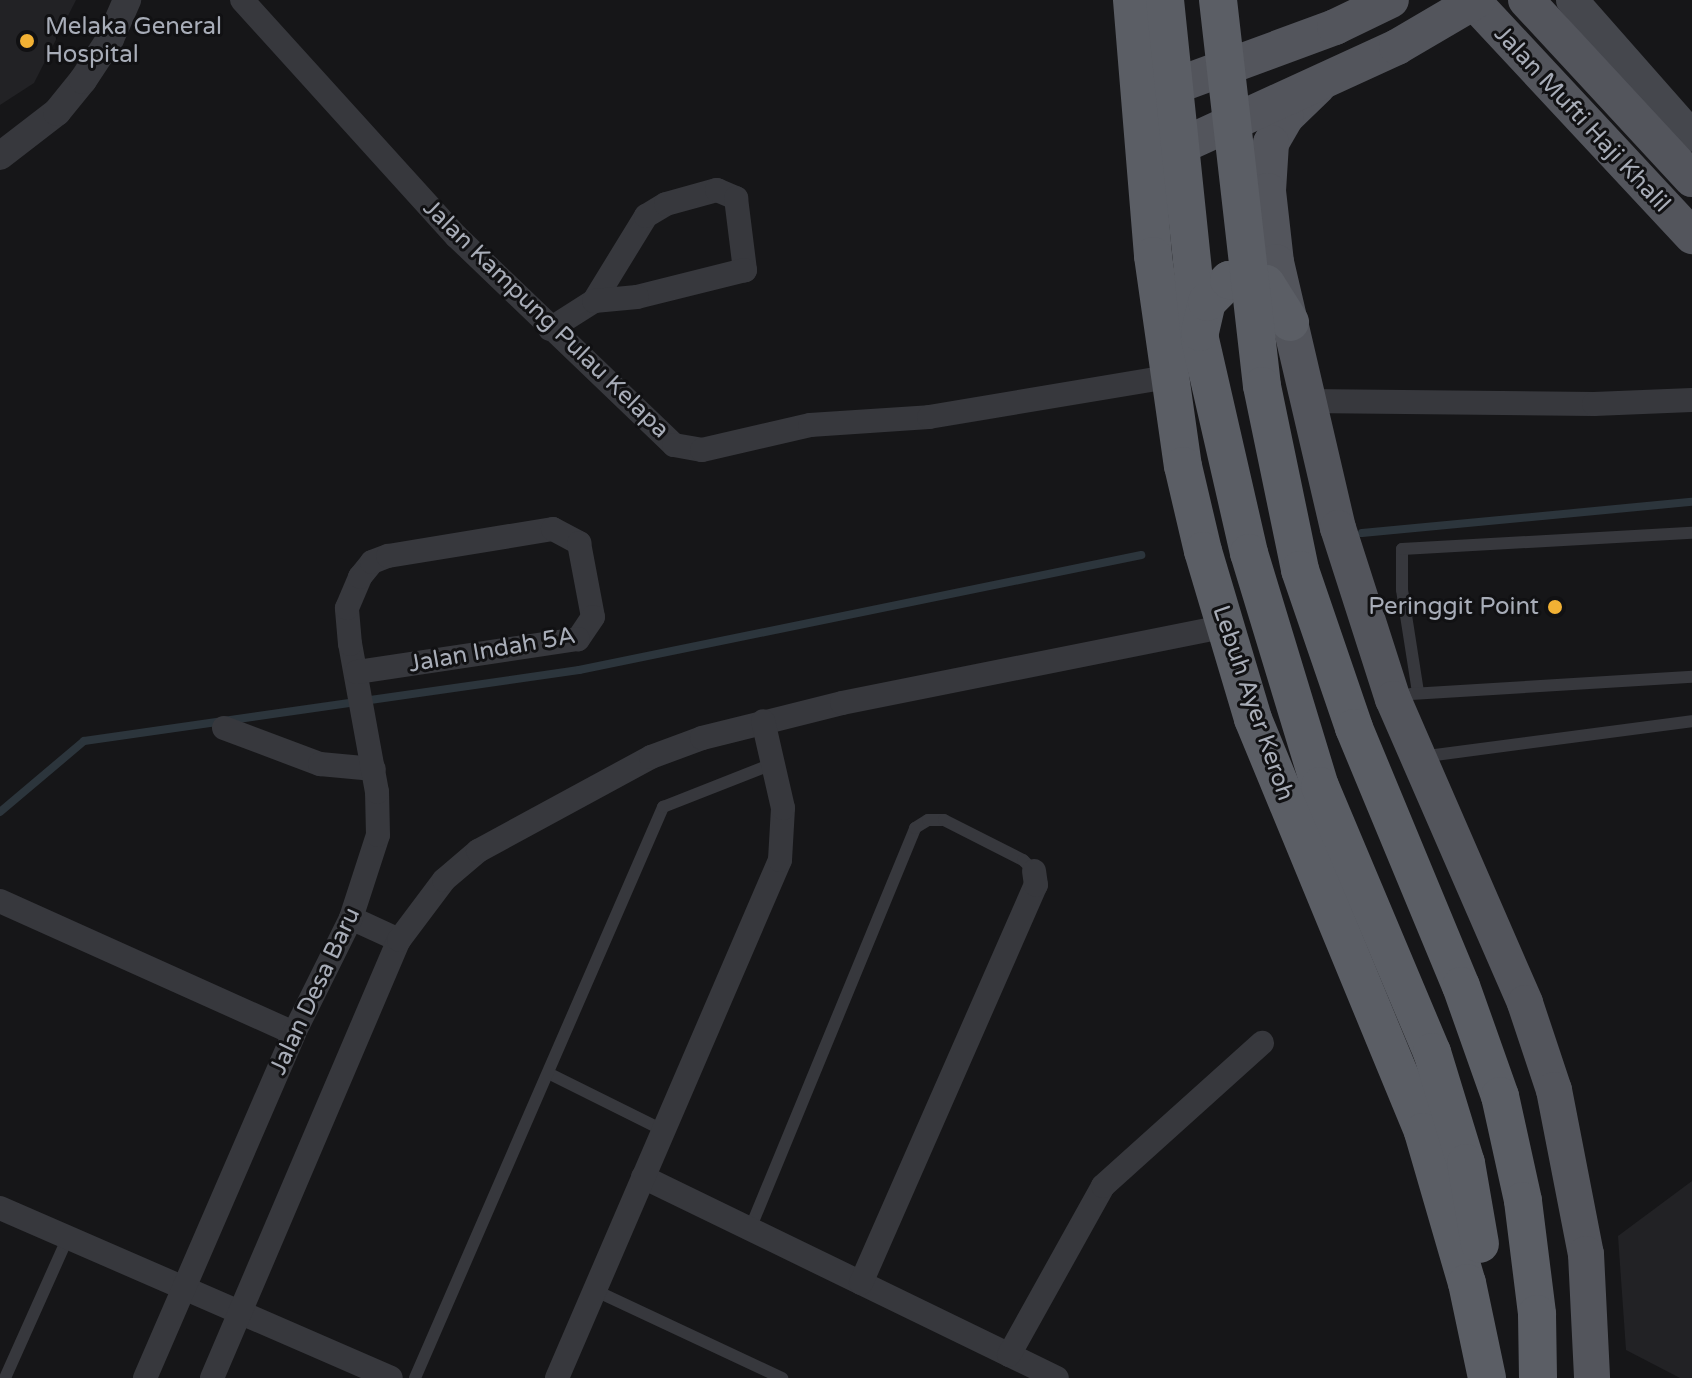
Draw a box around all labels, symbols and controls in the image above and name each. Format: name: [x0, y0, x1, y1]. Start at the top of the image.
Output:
place label: Melaka General Hospital: [45, 13, 222, 69]
street label: Jalan Mufti Haji Khalil: [1488, 20, 1676, 218]
marker: Melaka General Hospital: [16, 30, 38, 52]
street label: Jalan Kampung Pulau Kelapa: [417, 194, 675, 444]
place label: Peringgit Point: [1368, 593, 1539, 621]
marker: Peringgit Point: [1546, 598, 1564, 616]
street label: Lebuh Ayer Keroh: [1206, 602, 1300, 804]
street label: Jalan Indah 5A: [406, 621, 578, 679]
street label: Jalan Desa Baru: [264, 903, 366, 1079]

